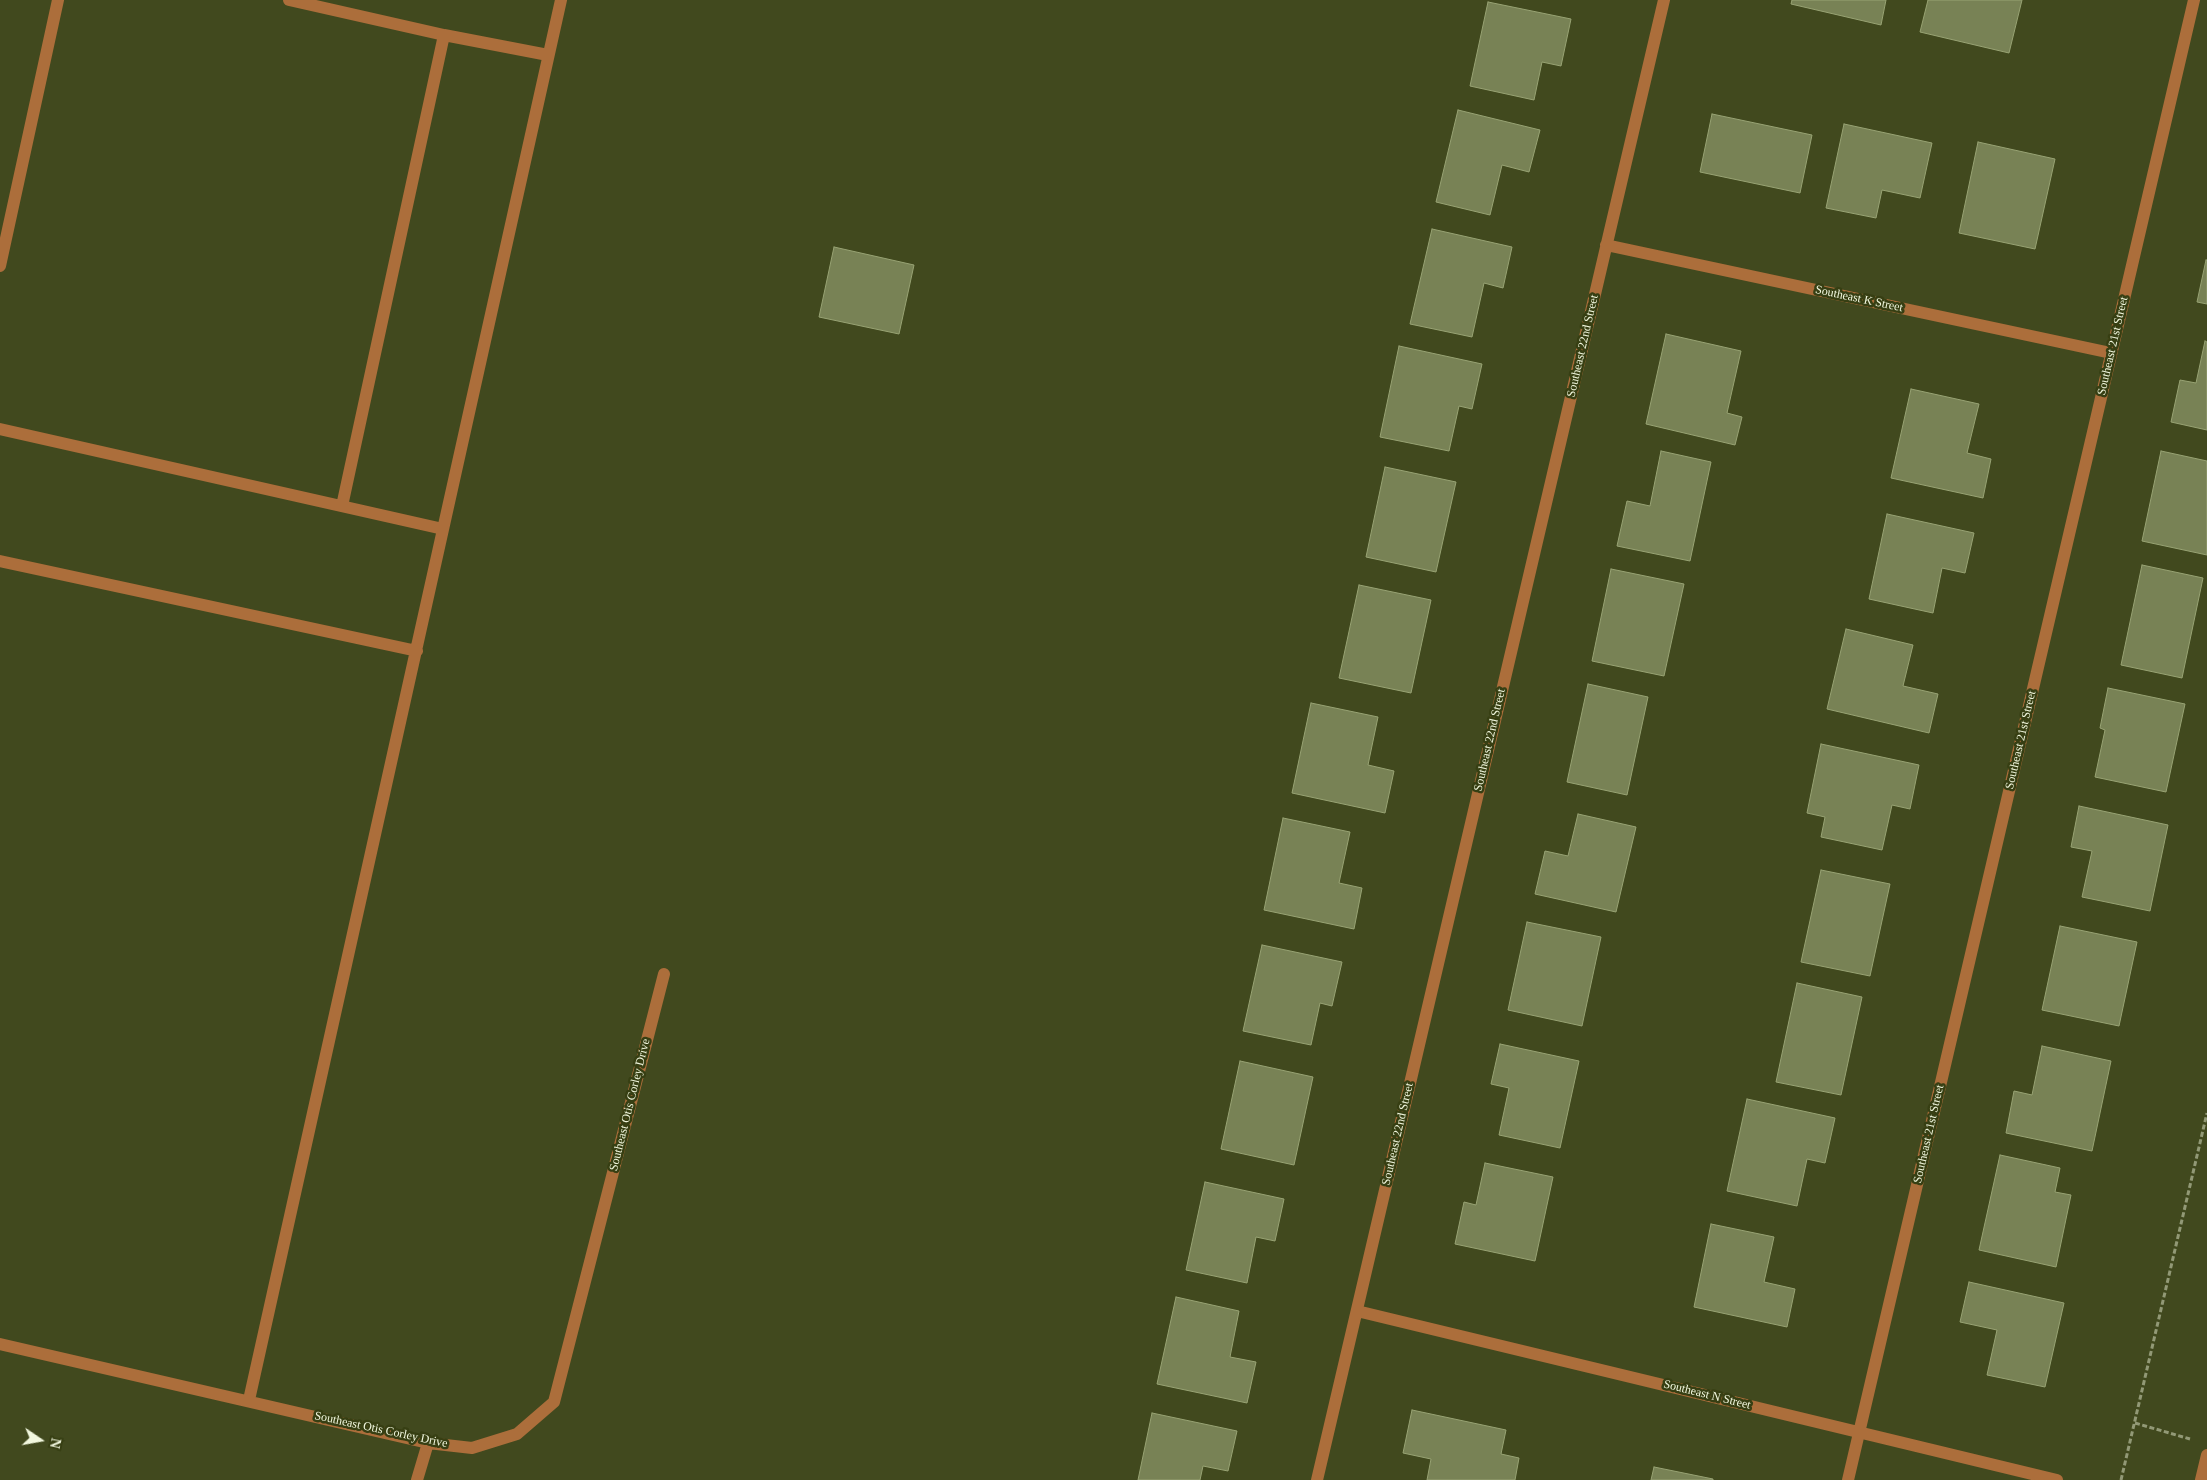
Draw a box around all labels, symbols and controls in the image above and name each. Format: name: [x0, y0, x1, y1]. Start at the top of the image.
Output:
street label: Southeast K Street: [1814, 283, 1904, 315]
street label: Southeast 22nd Street: [1564, 293, 1602, 399]
street label: Southeast 21st Street: [2095, 295, 2131, 397]
street label: Southeast 22nd Street: [1471, 687, 1509, 793]
street label: Southeast 21st Street: [2003, 689, 2039, 791]
street label: Southeast Otis Corley Drive: [607, 1037, 653, 1173]
street label: Southeast 22nd Street: [1379, 1081, 1417, 1187]
street label: Southeast 21st Street: [1911, 1083, 1947, 1185]
street label: Southeast N Street: [1662, 1377, 1752, 1413]
street label: Southeast Otis Corley Drive: [313, 1409, 449, 1451]
north arrow: [15, 1415, 65, 1465]
text: N: [47, 1437, 64, 1450]

